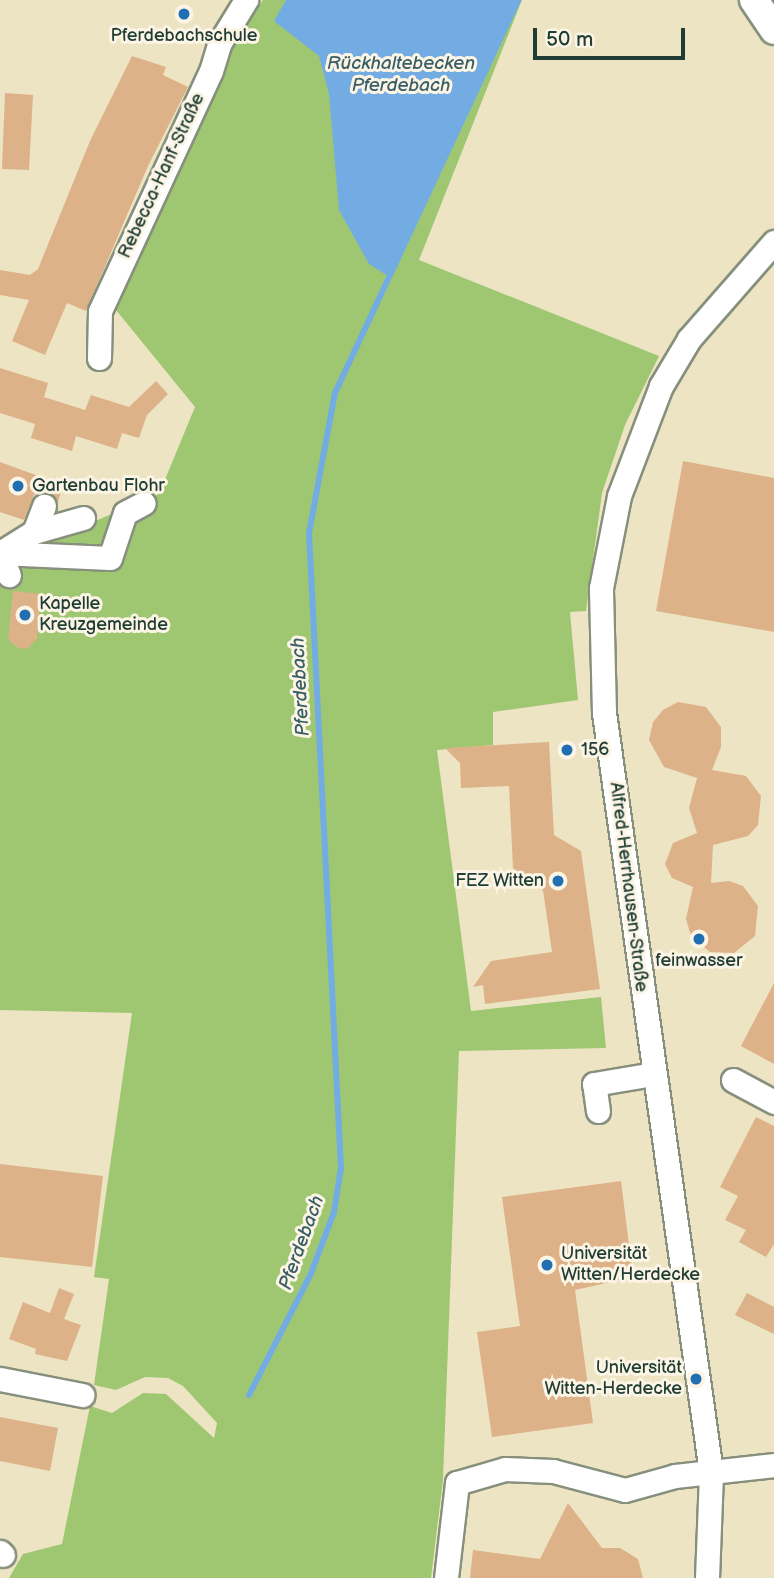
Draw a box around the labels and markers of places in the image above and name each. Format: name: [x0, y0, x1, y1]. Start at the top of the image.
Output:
marker: Pferdebachschule: [176, 6, 192, 22]
place label: Pferdebachschule: [111, 25, 257, 47]
place label: Gartenbau Flohr: [32, 475, 165, 497]
marker: Gartenbau Flohr: [10, 478, 26, 494]
place label: Kapelle Kreuzgemeinde: [39, 594, 168, 636]
marker: Kapelle Kreuzgemeinde: [17, 607, 33, 623]
place label: 156: [581, 739, 609, 761]
marker: 156: [559, 742, 575, 758]
place label: FEZ Witten: [454, 870, 544, 892]
marker: FEZ Witten: [550, 873, 566, 889]
marker: feinwasser: [691, 931, 707, 947]
place label: feinwasser: [656, 950, 742, 972]
place label: Universität Witten/Herdecke: [561, 1244, 700, 1286]
marker: Universität Witten/Herdecke: [539, 1257, 555, 1273]
place label: Universität Witten-Herdecke: [545, 1358, 682, 1400]
marker: Universität Witten-Herdecke: [688, 1371, 704, 1387]

